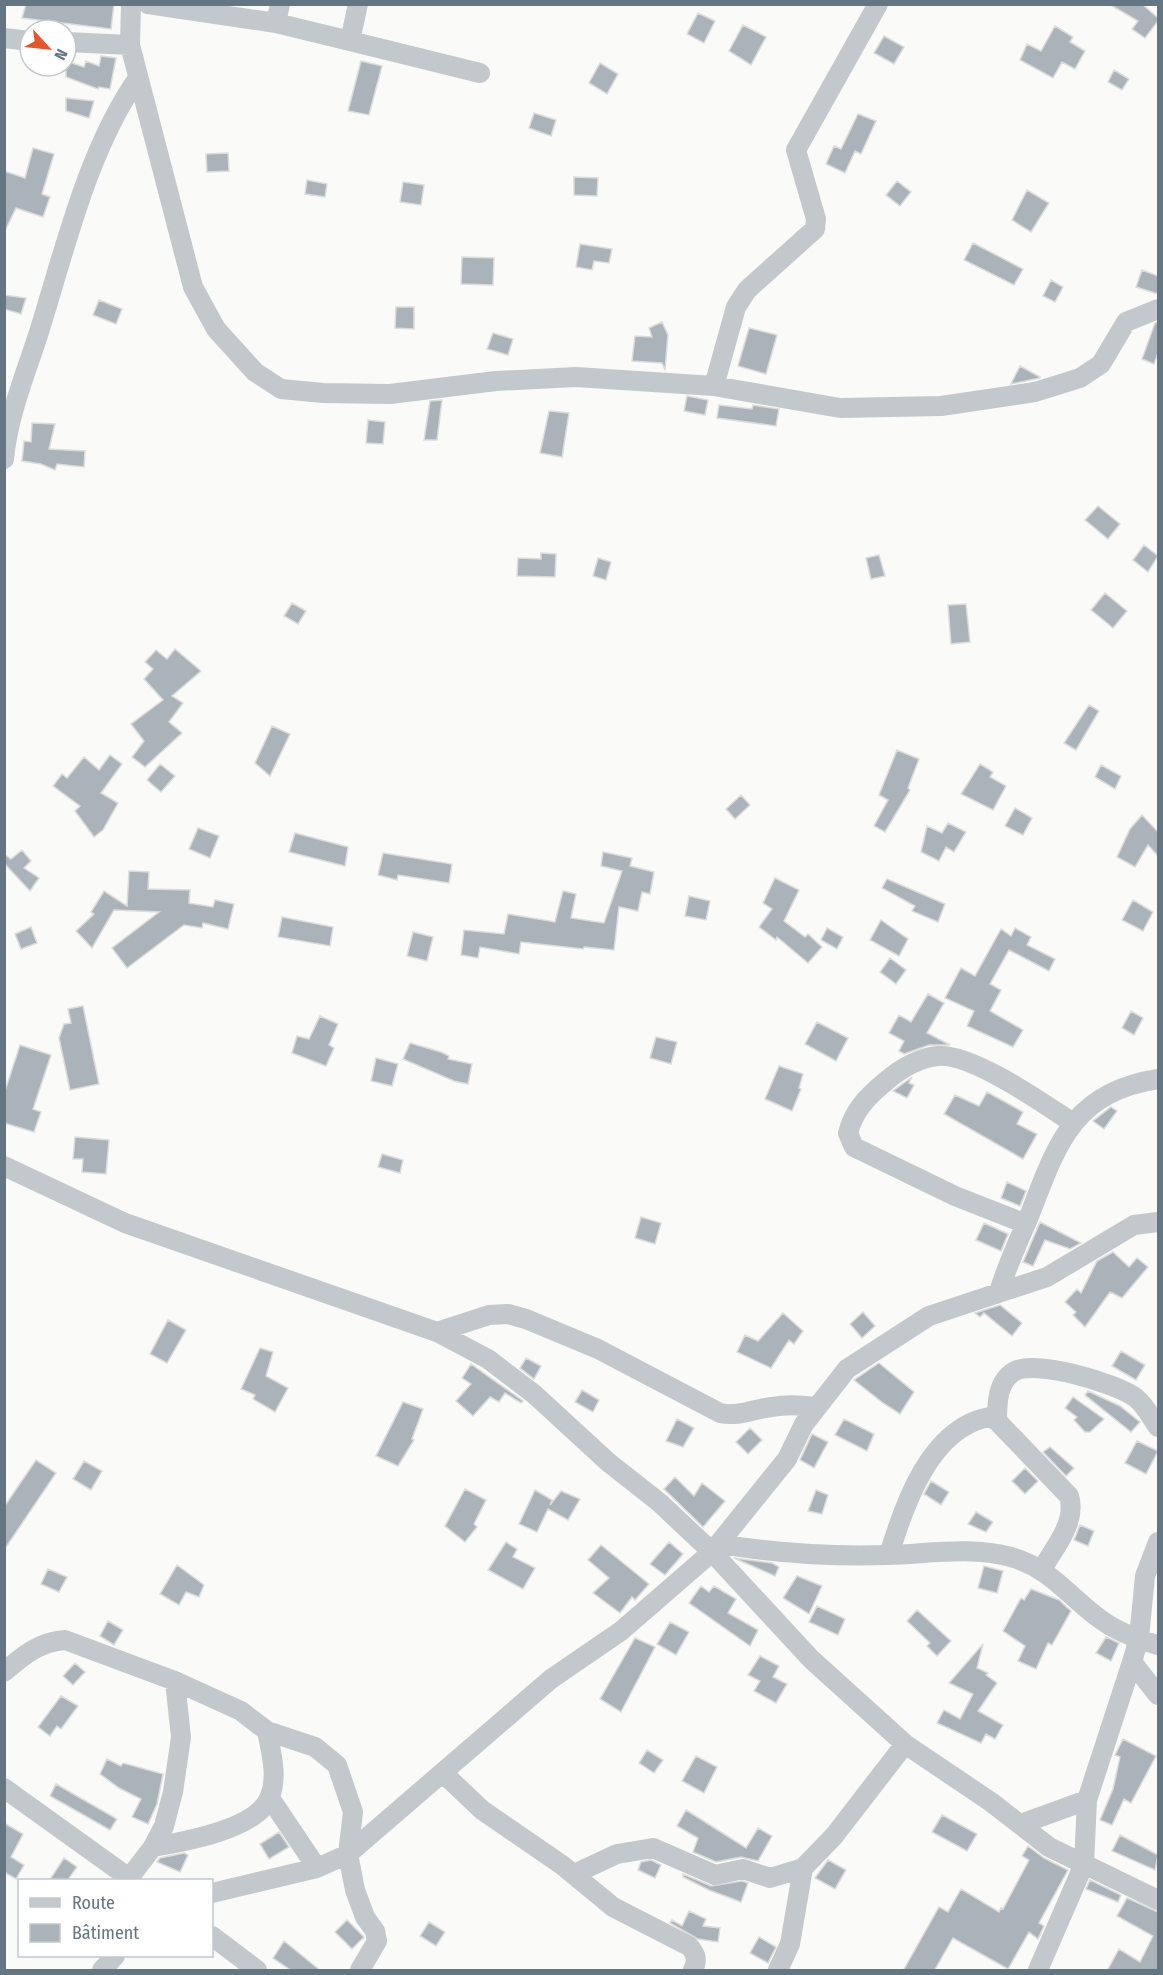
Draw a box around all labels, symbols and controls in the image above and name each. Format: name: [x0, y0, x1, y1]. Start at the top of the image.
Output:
north arrow: [18, 18, 78, 78]
text: N: [50, 46, 72, 63]
legend: [18, 1879, 213, 1957]
text: Route: [72, 1892, 115, 1914]
text: Bâtiment: [72, 1922, 139, 1944]

